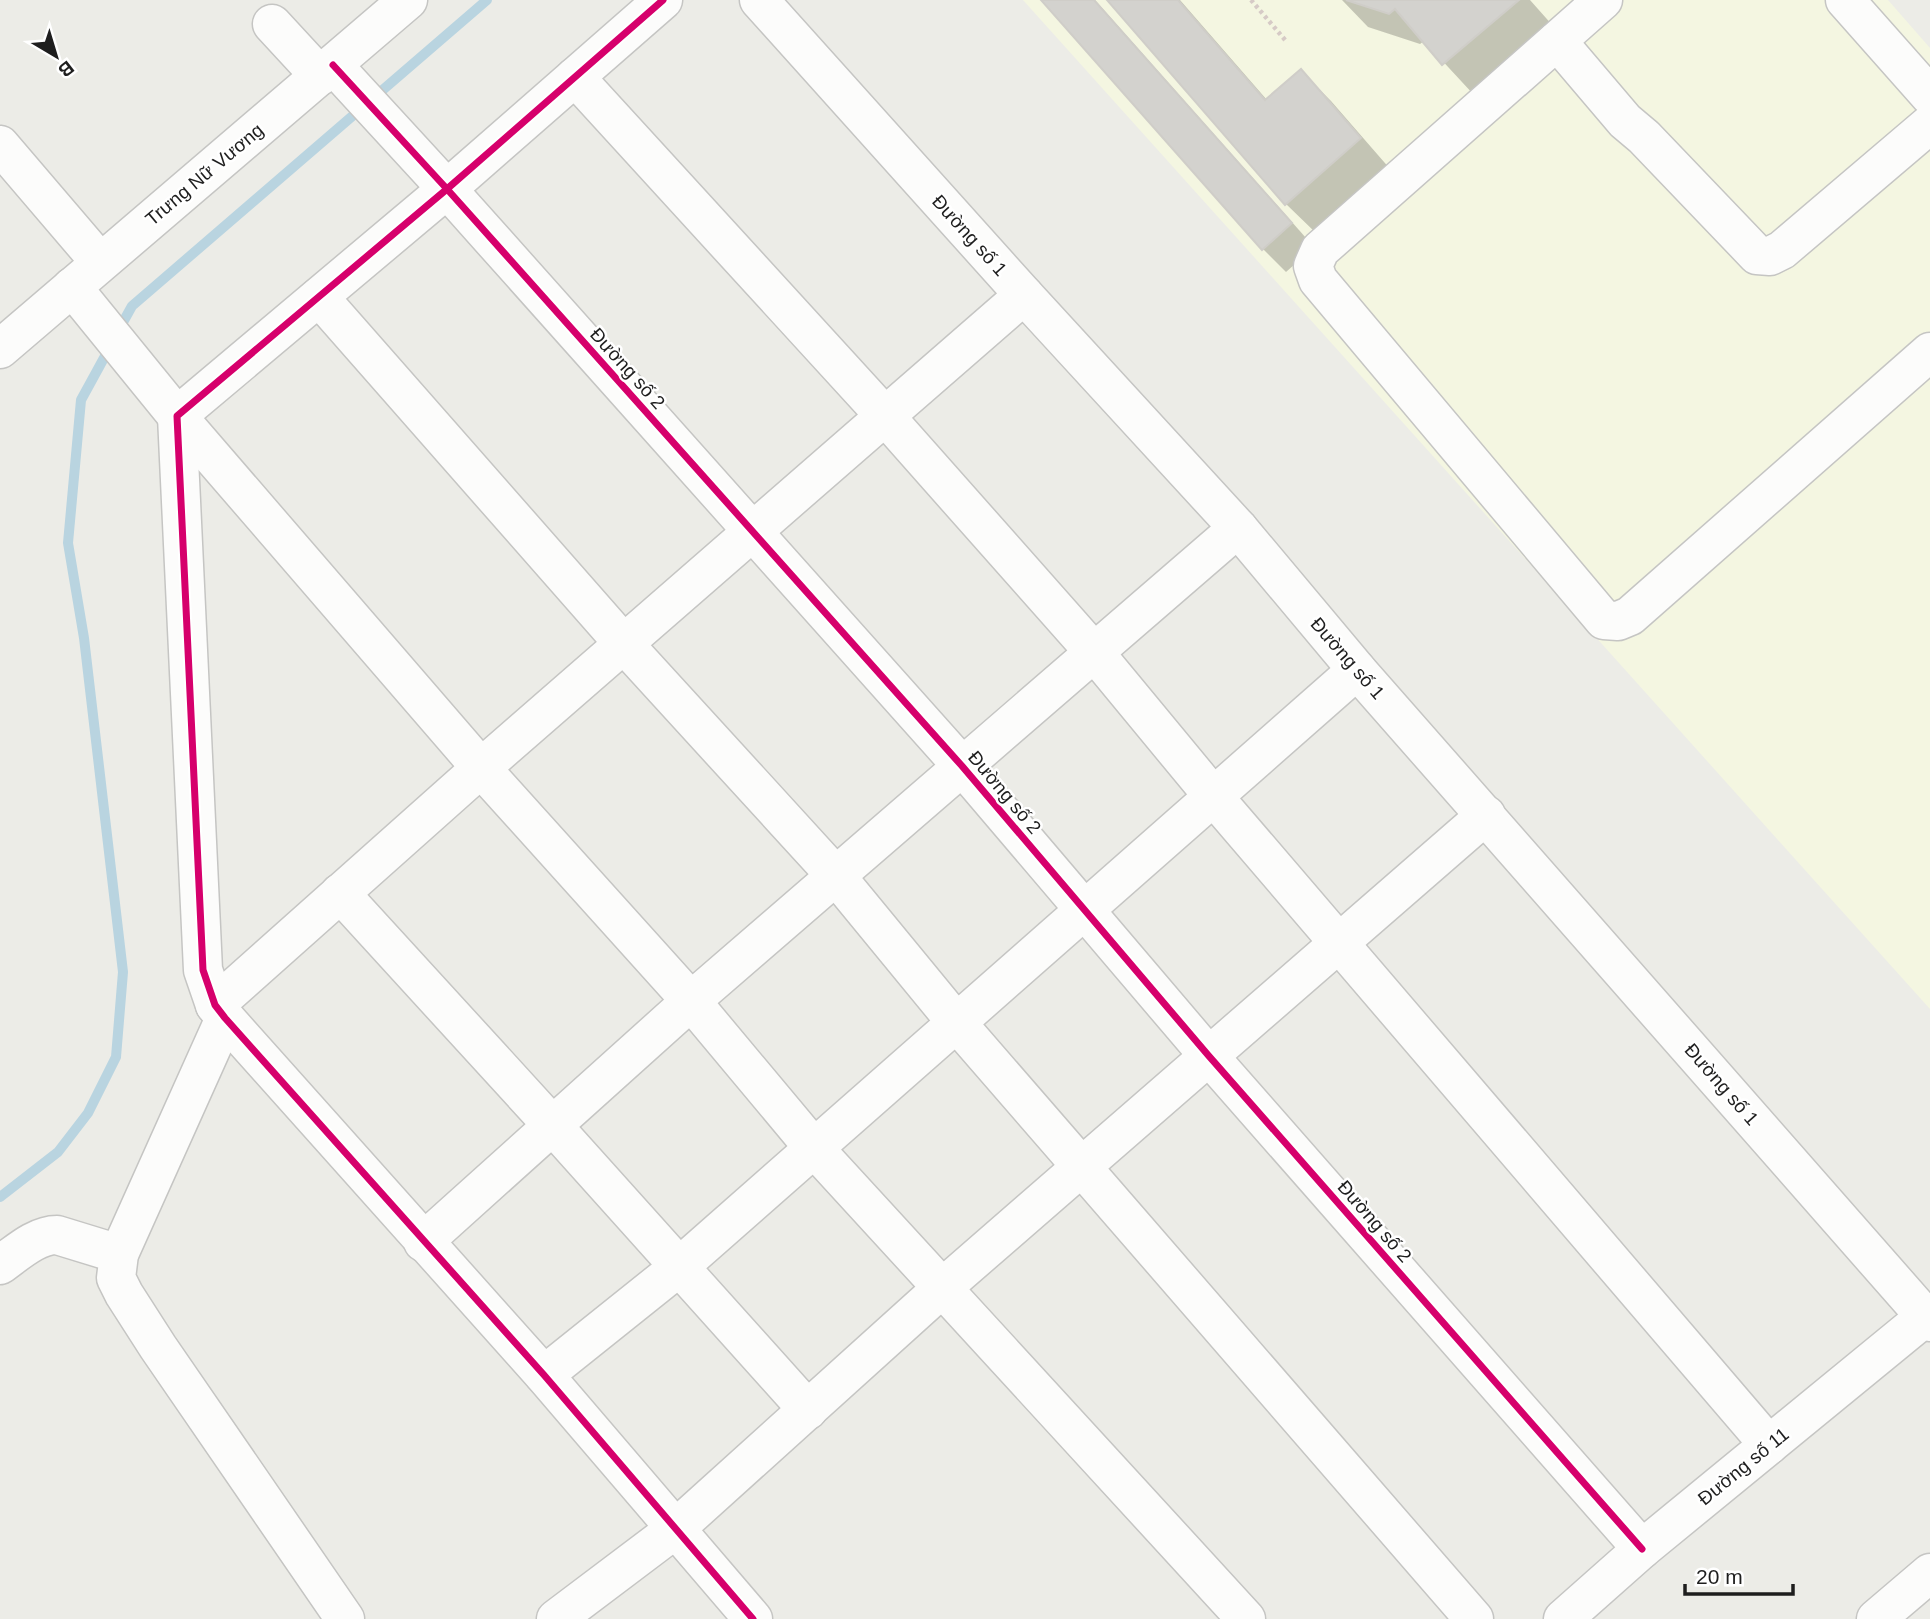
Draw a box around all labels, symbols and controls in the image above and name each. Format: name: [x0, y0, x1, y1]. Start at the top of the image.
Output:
north arrow: [21, 21, 91, 91]
text: B: [54, 57, 78, 82]
street label: Trưng Nữ Vương: [141, 119, 267, 230]
street label: Đường số 1: [928, 191, 1011, 280]
street label: Đường số 2: [586, 324, 669, 413]
street label: Đường số 1: [1306, 613, 1389, 703]
street label: Đường số 2: [964, 747, 1045, 838]
street label: Đường số 1: [1680, 1039, 1763, 1129]
street label: Đường số 2: [1333, 1176, 1416, 1266]
street label: Đường số 11: [1694, 1423, 1793, 1509]
scale bar: [1685, 1552, 1794, 1596]
text: 20 m: [1696, 1565, 1743, 1588]

